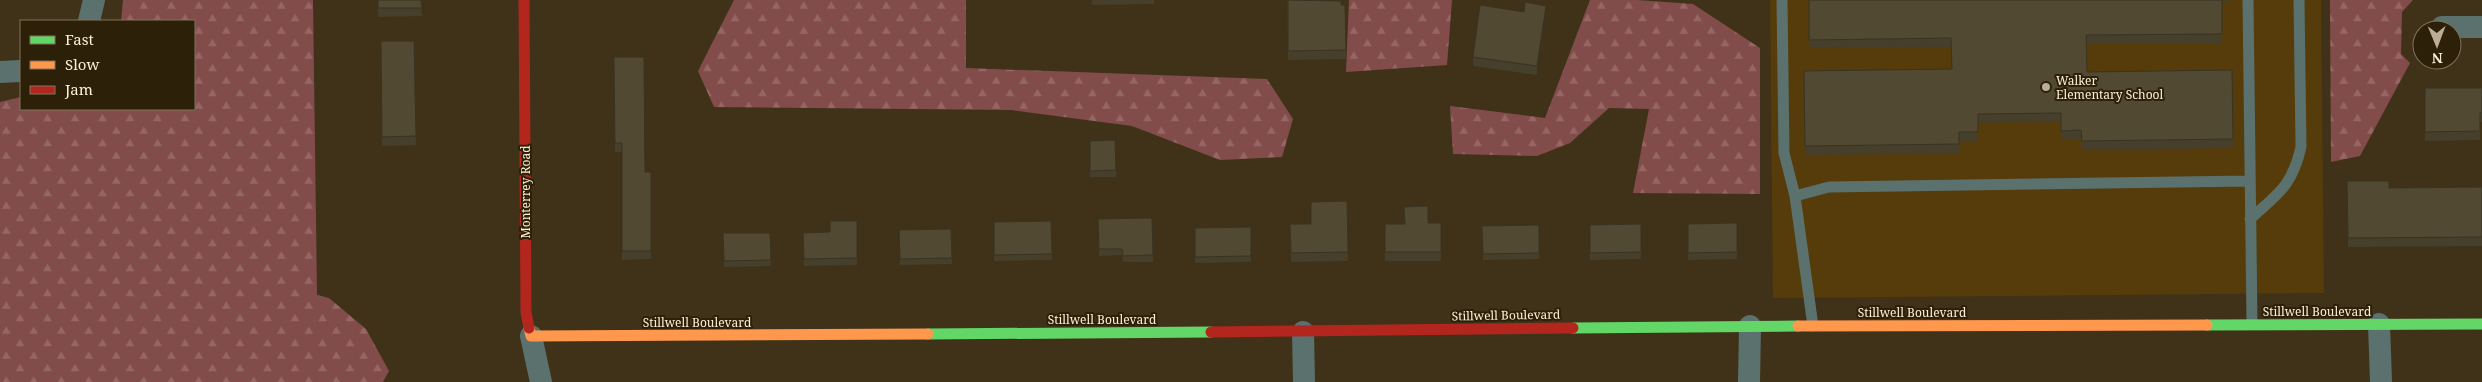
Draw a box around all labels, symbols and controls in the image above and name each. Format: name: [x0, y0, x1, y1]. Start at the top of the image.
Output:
legend: [20, 20, 195, 110]
north arrow: [2412, 20, 2462, 70]
text: Fast: [65, 29, 94, 49]
text: N: [2432, 49, 2443, 68]
text: Slow: [65, 54, 99, 74]
place label: Walker Elementary School: [2056, 72, 2164, 103]
text: Jam: [64, 79, 93, 99]
marker: Walker Elementary School: [2040, 81, 2052, 93]
street label: Monterrey Road: [517, 145, 534, 239]
street label: Stillwell Boulevard: [2263, 303, 2372, 320]
street label: Stillwell Boulevard: [1858, 304, 1967, 321]
street label: Stillwell Boulevard: [1452, 306, 1561, 324]
street label: Stillwell Boulevard: [1048, 311, 1157, 328]
street label: Stillwell Boulevard: [643, 314, 752, 331]

